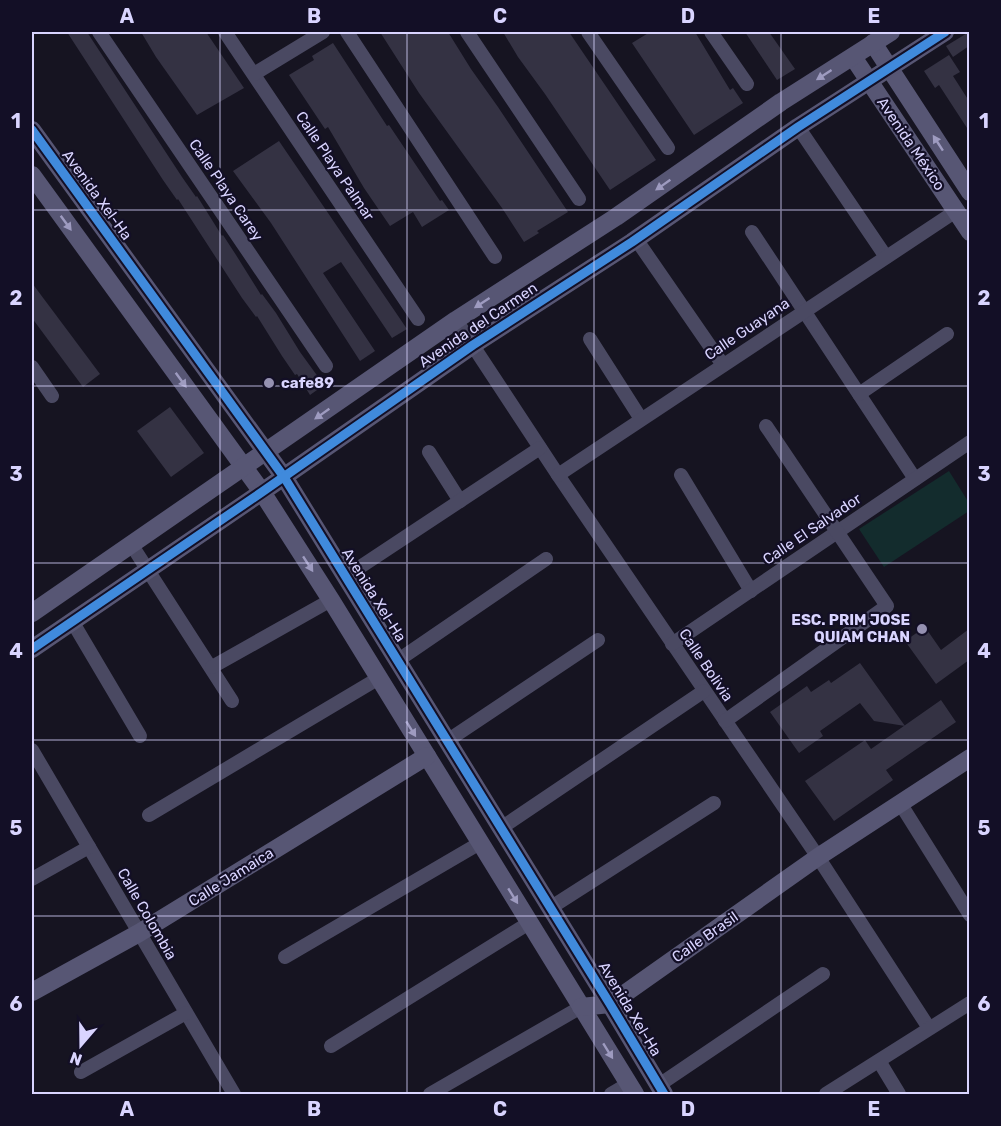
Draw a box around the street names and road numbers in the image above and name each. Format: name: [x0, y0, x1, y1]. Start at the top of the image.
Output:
street label: Avenida México: [873, 94, 949, 194]
street label: Calle Playa Palmar: [292, 108, 378, 224]
street label: Calle Playa Carey: [185, 136, 267, 244]
street label: Avenida Xel-Ha: [58, 146, 136, 244]
street label: Avenida del Carmen: [415, 279, 541, 371]
street label: Calle Guayana: [701, 294, 793, 364]
street label: Calle El Salvador: [759, 489, 865, 569]
street label: Avenida Xel-Ha: [338, 545, 410, 645]
street label: Calle Bolivia: [675, 625, 737, 705]
street label: Calle Jamaica: [185, 844, 277, 910]
street label: Calle Colombia: [114, 865, 180, 963]
street label: Calle Brasil: [669, 908, 741, 966]
street label: Avenida Xel-Ha: [595, 959, 665, 1059]

